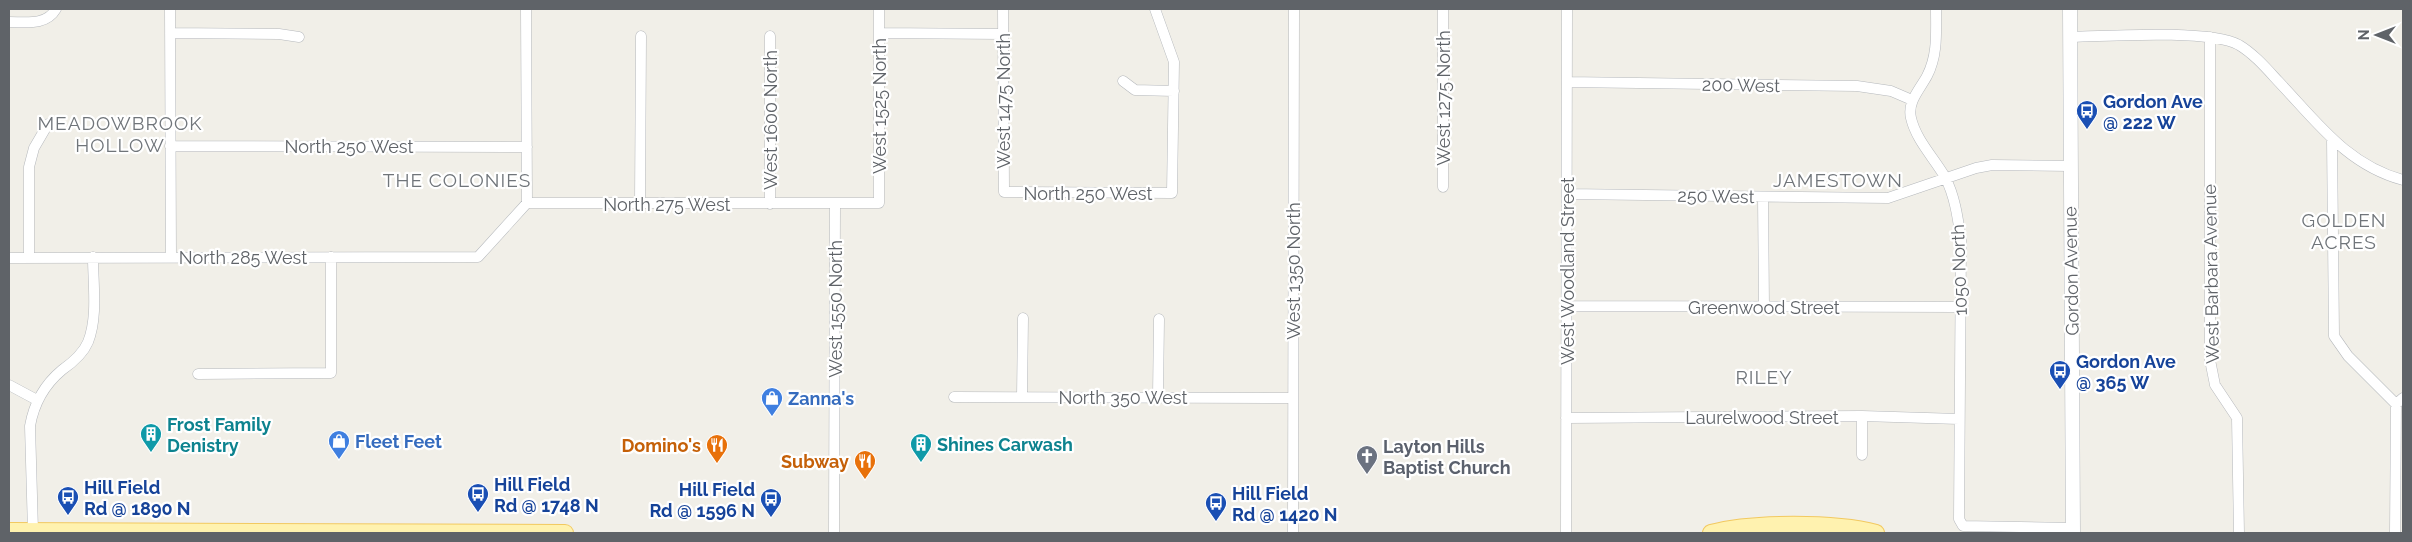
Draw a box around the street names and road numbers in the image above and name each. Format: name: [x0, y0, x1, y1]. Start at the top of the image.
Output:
street label: West 1275 North: [1433, 30, 1454, 166]
street label: West 1475 North: [993, 33, 1014, 169]
street label: West 1525 North: [869, 38, 890, 174]
street label: West 1600 North: [760, 50, 781, 190]
street label: 200 West: [1702, 74, 1780, 96]
street label: North 250 West: [285, 136, 413, 157]
street label: West Woodland Street: [1557, 177, 1578, 365]
street label: North 250 West: [1024, 183, 1152, 204]
street label: West Barbara Avenue: [2199, 183, 2223, 364]
street label: 250 West: [1677, 185, 1755, 207]
street label: North 275 West: [603, 194, 731, 215]
street label: West 1350 North: [1283, 202, 1304, 340]
street label: Gordon Avenue: [2059, 206, 2083, 336]
street label: 1050 North: [1947, 224, 1971, 316]
street label: West 1550 North: [825, 240, 846, 378]
street label: North 285 West: [179, 247, 307, 268]
street label: Greenwood Street: [1688, 297, 1840, 318]
street label: North 350 West: [1058, 387, 1188, 408]
street label: Laurelwood Street: [1685, 407, 1839, 428]

